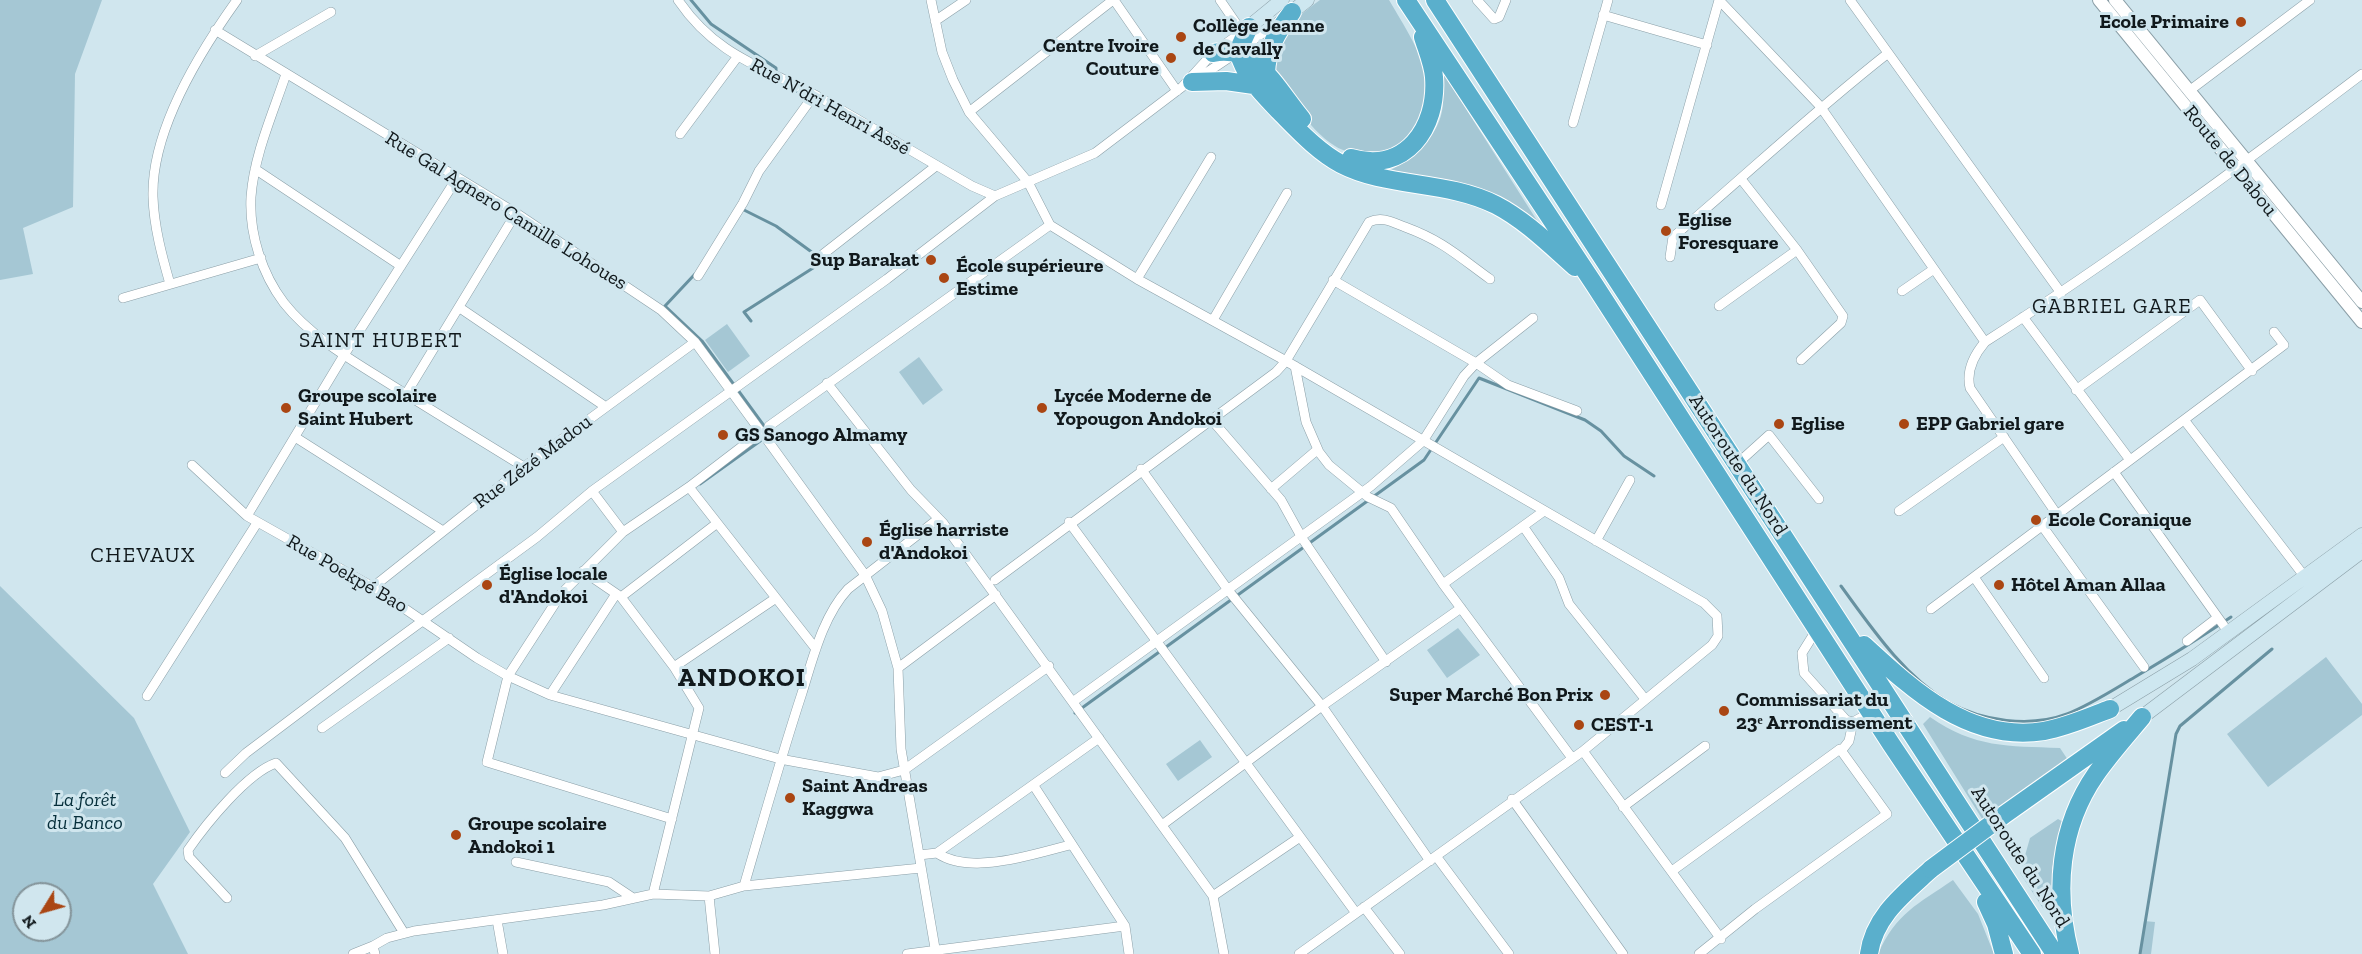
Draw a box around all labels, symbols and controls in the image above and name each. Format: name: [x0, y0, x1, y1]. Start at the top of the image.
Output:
place label: Ecole Primaire: [2099, 10, 2229, 34]
place label: Collège Jeanne de Cavally: [1193, 14, 1324, 61]
marker: Ecole Primaire: [2234, 15, 2248, 29]
marker: Collège Jeanne de Cavally: [1174, 30, 1188, 44]
place label: Centre Ivoire Couture: [1043, 34, 1159, 81]
marker: Centre Ivoire Couture: [1164, 51, 1178, 65]
street label: Rue N’dri Henri Assé: [746, 53, 914, 161]
street label: Route de Dabou: [2178, 101, 2282, 221]
street label: Rue Gal Agnero Camille Lohoues: [381, 126, 631, 296]
place label: Eglise Foresquare: [1678, 208, 1778, 255]
marker: Eglise Foresquare: [1659, 224, 1673, 238]
place label: Sup Barakat: [810, 248, 919, 272]
marker: Sup Barakat: [924, 253, 938, 267]
place label: École supérieure Estime: [956, 254, 1103, 301]
marker: École supérieure Estime: [937, 271, 951, 285]
district label: GABRIEL GARE: [2032, 294, 2192, 320]
district label: SAINT HUBERT: [299, 328, 463, 354]
place label: Groupe scolaire Saint Hubert: [298, 384, 437, 431]
place label: Lycée Moderne de Yopougon Andokoi: [1054, 384, 1222, 431]
street label: Autoroute du Nord: [1683, 390, 1793, 540]
marker: Groupe scolaire Saint Hubert: [279, 401, 293, 415]
marker: Lycée Moderne de Yopougon Andokoi: [1035, 401, 1049, 415]
street label: Rue Zézé Madou: [469, 410, 597, 514]
place label: Eglise: [1791, 412, 1845, 436]
place label: EPP Gabriel gare: [1916, 412, 2064, 436]
marker: Eglise: [1772, 417, 1786, 431]
marker: EPP Gabriel gare: [1897, 417, 1911, 431]
place label: GS Sanogo Almamy: [735, 423, 907, 447]
marker: GS Sanogo Almamy: [716, 428, 730, 442]
place label: Ecole Coranique: [2048, 508, 2191, 532]
marker: Ecole Coranique: [2029, 513, 2043, 527]
place label: Église harriste d'Andokoi: [879, 518, 1009, 565]
street label: Rue Poekpé Bao: [282, 530, 412, 618]
marker: Église harriste d'Andokoi: [860, 535, 874, 549]
district label: CHEVAUX: [90, 543, 196, 569]
place label: Église locale d'Andokoi: [499, 562, 608, 609]
place label: Hôtel Aman Allaa: [2011, 573, 2166, 597]
marker: Église locale d'Andokoi: [480, 578, 494, 592]
marker: Hôtel Aman Allaa: [1992, 578, 2006, 592]
district label: ANDOKOI: [678, 663, 806, 695]
place label: Super Marché Bon Prix: [1389, 683, 1593, 707]
marker: Super Marché Bon Prix: [1598, 688, 1612, 702]
place label: Commissariat du 23ᵉ Arrondissement: [1736, 688, 1912, 735]
marker: Commissariat du 23ᵉ Arrondissement: [1717, 704, 1731, 718]
place label: CEST-1: [1591, 713, 1653, 737]
marker: CEST-1: [1572, 718, 1586, 732]
place label: Saint Andreas Kaggwa: [802, 774, 928, 821]
street label: Autoroute du Nord: [1965, 782, 2075, 932]
park label: La forêt du Banco: [47, 788, 123, 835]
marker: Saint Andreas Kaggwa: [783, 791, 797, 805]
place label: Groupe scolaire Andokoi 1: [468, 812, 607, 859]
marker: Groupe scolaire Andokoi 1: [449, 828, 463, 842]
north arrow: [12, 882, 72, 942]
text: N: [18, 911, 40, 933]

